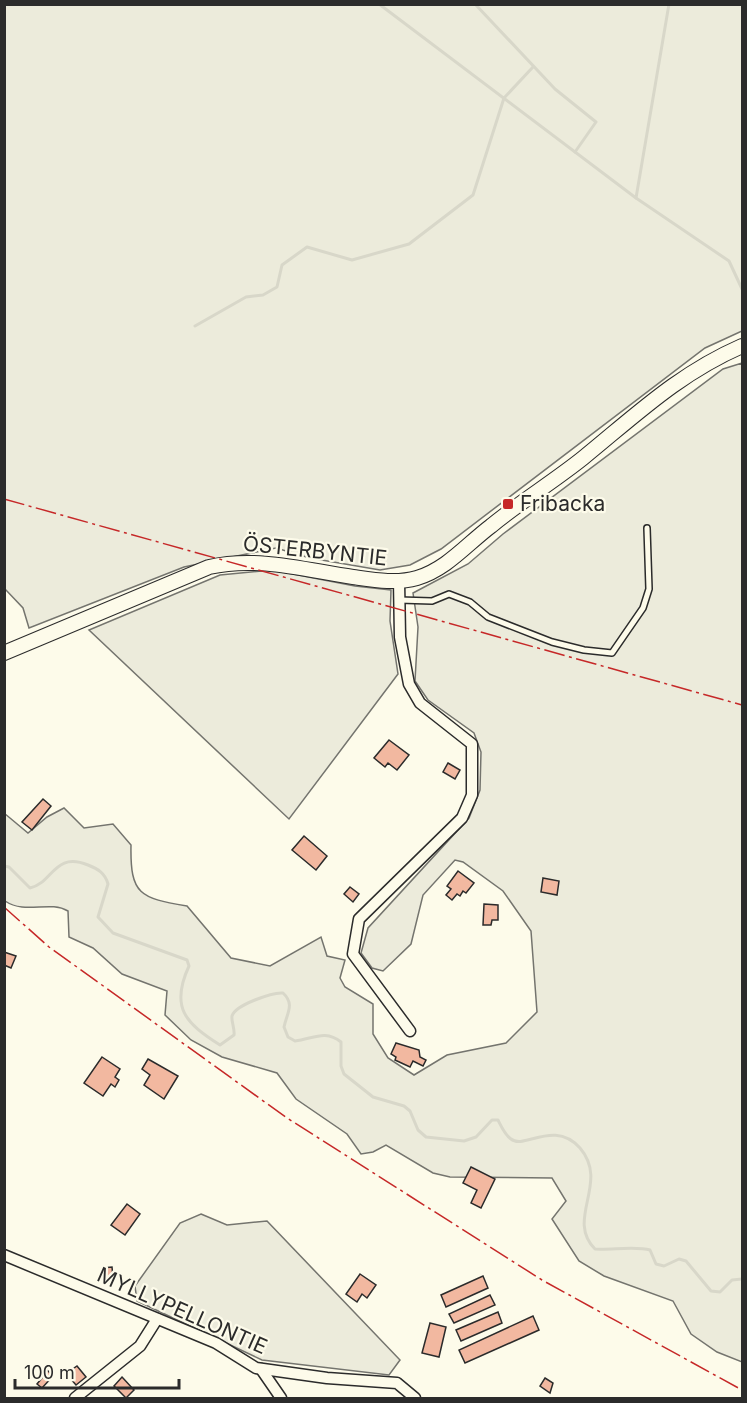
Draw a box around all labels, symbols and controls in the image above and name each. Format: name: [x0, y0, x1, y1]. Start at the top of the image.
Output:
place label: Fribacka: [520, 491, 605, 516]
marker: Fribacka: [501, 497, 515, 511]
street label: ÖSTERBYNTIE: [242, 531, 388, 571]
street label: MYLLYPELLONTIE: [93, 1262, 271, 1359]
scale bar: [15, 1352, 178, 1390]
text: 100 m: [24, 1362, 75, 1383]

